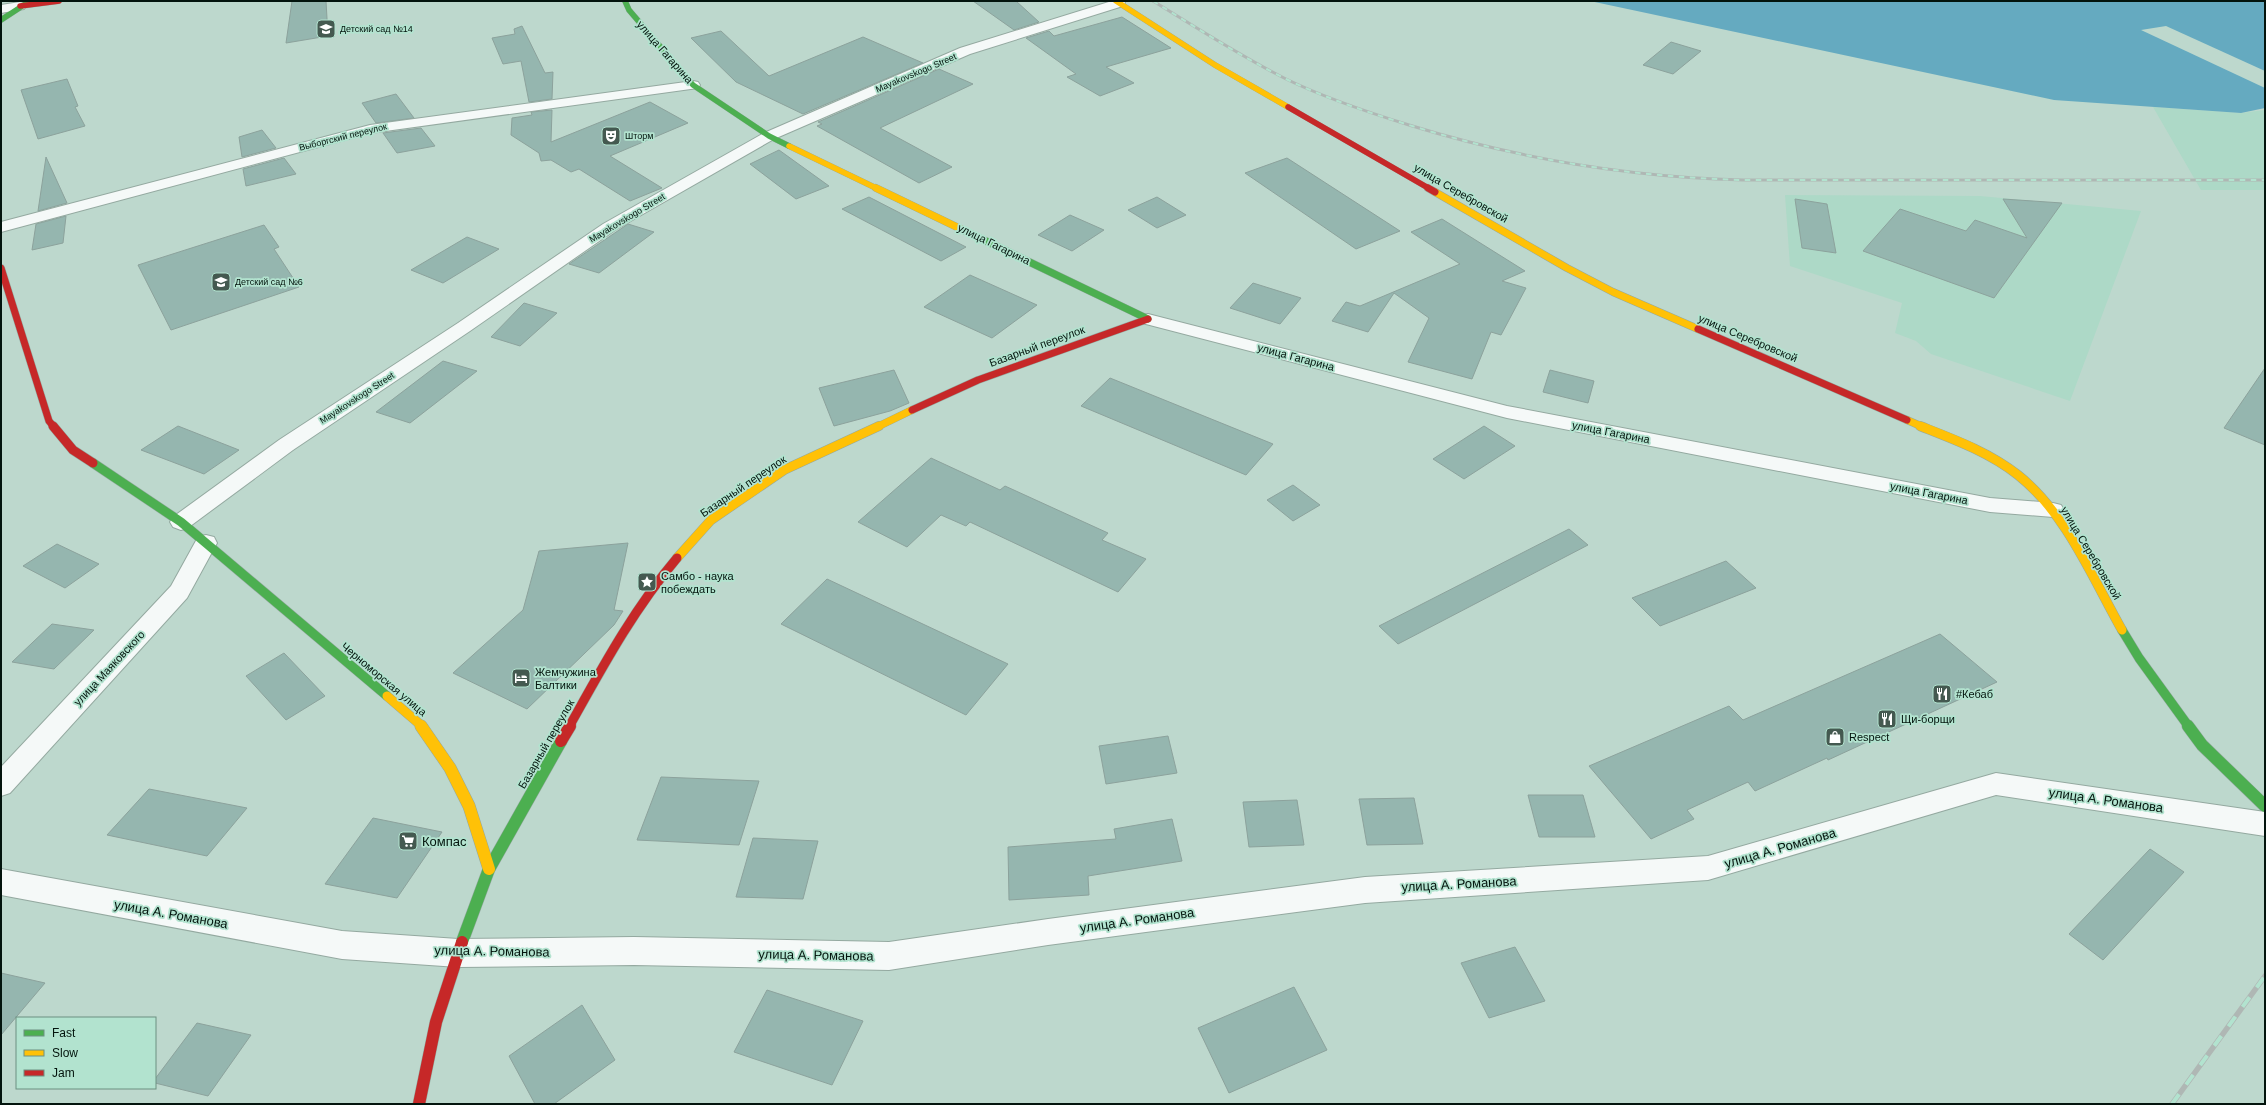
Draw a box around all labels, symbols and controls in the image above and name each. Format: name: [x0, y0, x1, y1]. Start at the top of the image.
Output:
school or university icon: Детский сад №14: [315, 18, 337, 40]
street label: улица Гагарина: [635, 18, 696, 86]
place label: Детский сад №14: [340, 24, 413, 34]
street label: Mayakovskogo Street: [874, 51, 958, 95]
street label: Выборгский переулок: [298, 121, 388, 153]
theatre icon: Шторм: [600, 125, 622, 147]
place label: Шторм: [625, 131, 653, 141]
street label: улица Серебровской: [1412, 161, 1510, 225]
street label: Mayakovskogo Street: [587, 191, 667, 245]
street label: улица Гагарина: [956, 221, 1033, 267]
school or university icon: Детский сад №6: [210, 271, 232, 293]
place label: Детский сад №6: [235, 277, 303, 287]
street label: улица Серебровской: [1697, 312, 1799, 364]
street label: Базарный переулок: [988, 323, 1086, 369]
street label: улица Гагарина: [1256, 341, 1337, 373]
street label: Mayakovskogo Street: [318, 370, 396, 426]
street label: улица Гагарина: [1571, 419, 1652, 446]
street label: Базарный переулок: [698, 453, 788, 519]
street label: улица Гагарина: [1889, 480, 1970, 507]
street label: улица Серебровской: [2058, 504, 2124, 602]
place label: Самбо - наука побеждать: [661, 570, 734, 595]
place icon: Самбо - наука побеждать: [636, 571, 658, 593]
street label: улица Маяковского: [71, 628, 147, 708]
street label: Черноморская улица: [339, 640, 430, 719]
place label: Жемчужина Балтики: [535, 666, 597, 691]
hotel icon: Жемчужина Балтики: [510, 667, 532, 689]
restaurant icon: #Кебаб: [1931, 683, 1953, 705]
place label: #Кебаб: [1956, 688, 1993, 700]
street label: Базарный переулок: [516, 697, 576, 791]
restaurant icon: Щи-борщи: [1876, 708, 1898, 730]
place label: Щи-борщи: [1901, 713, 1955, 725]
shop icon: Respect: [1824, 726, 1846, 748]
place label: Respect: [1849, 731, 1889, 743]
street label: улица А. Романова: [2048, 785, 2165, 816]
street label: улица А. Романова: [1723, 825, 1838, 871]
supermarket icon: Компас: [397, 830, 419, 852]
place label: Компас: [422, 834, 467, 849]
street label: улица А. Романова: [1401, 873, 1518, 895]
street label: улица А. Романова: [113, 897, 230, 932]
street label: улица А. Романова: [1079, 904, 1196, 935]
street label: улица А. Романова: [434, 942, 550, 960]
street label: улица А. Романова: [758, 946, 874, 964]
legend: [16, 1017, 156, 1089]
text: Fast: [52, 1026, 76, 1040]
text: Slow: [52, 1046, 78, 1060]
text: Jam: [52, 1066, 75, 1080]

